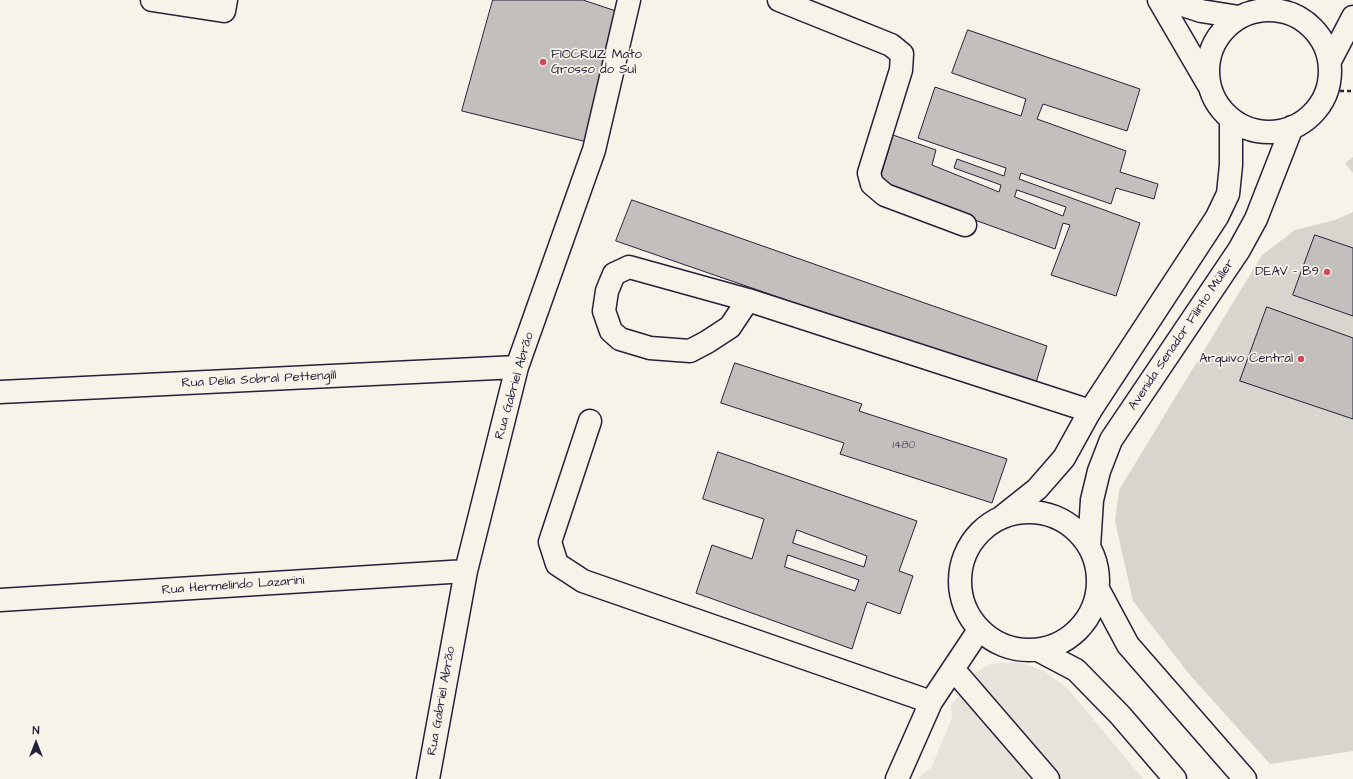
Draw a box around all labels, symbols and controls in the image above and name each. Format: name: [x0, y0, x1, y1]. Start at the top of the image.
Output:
place label: FIOCRUZ Mato Grosso do Sul: [551, 47, 642, 78]
marker: FIOCRUZ Mato Grosso do Sul: [538, 57, 548, 67]
street label: Avenida Senador Filinto Müller: [1126, 257, 1238, 413]
place label: DEAV - B9: [1255, 264, 1319, 280]
marker: DEAV - B9: [1322, 267, 1332, 277]
street label: Rua Gabriel Abrão: [492, 331, 538, 441]
place label: Arquivo Central: [1199, 351, 1293, 367]
marker: Arquivo Central: [1296, 354, 1306, 364]
street label: Rua Délia Sobral Pettengill: [181, 368, 337, 392]
house number: 1480: [893, 439, 915, 453]
street label: Rua Hermelindo Lazarini: [161, 573, 305, 599]
street label: Rua Gabriel Abrão: [425, 645, 459, 757]
north arrow: [16, 723, 56, 763]
text: N: [33, 723, 39, 738]

